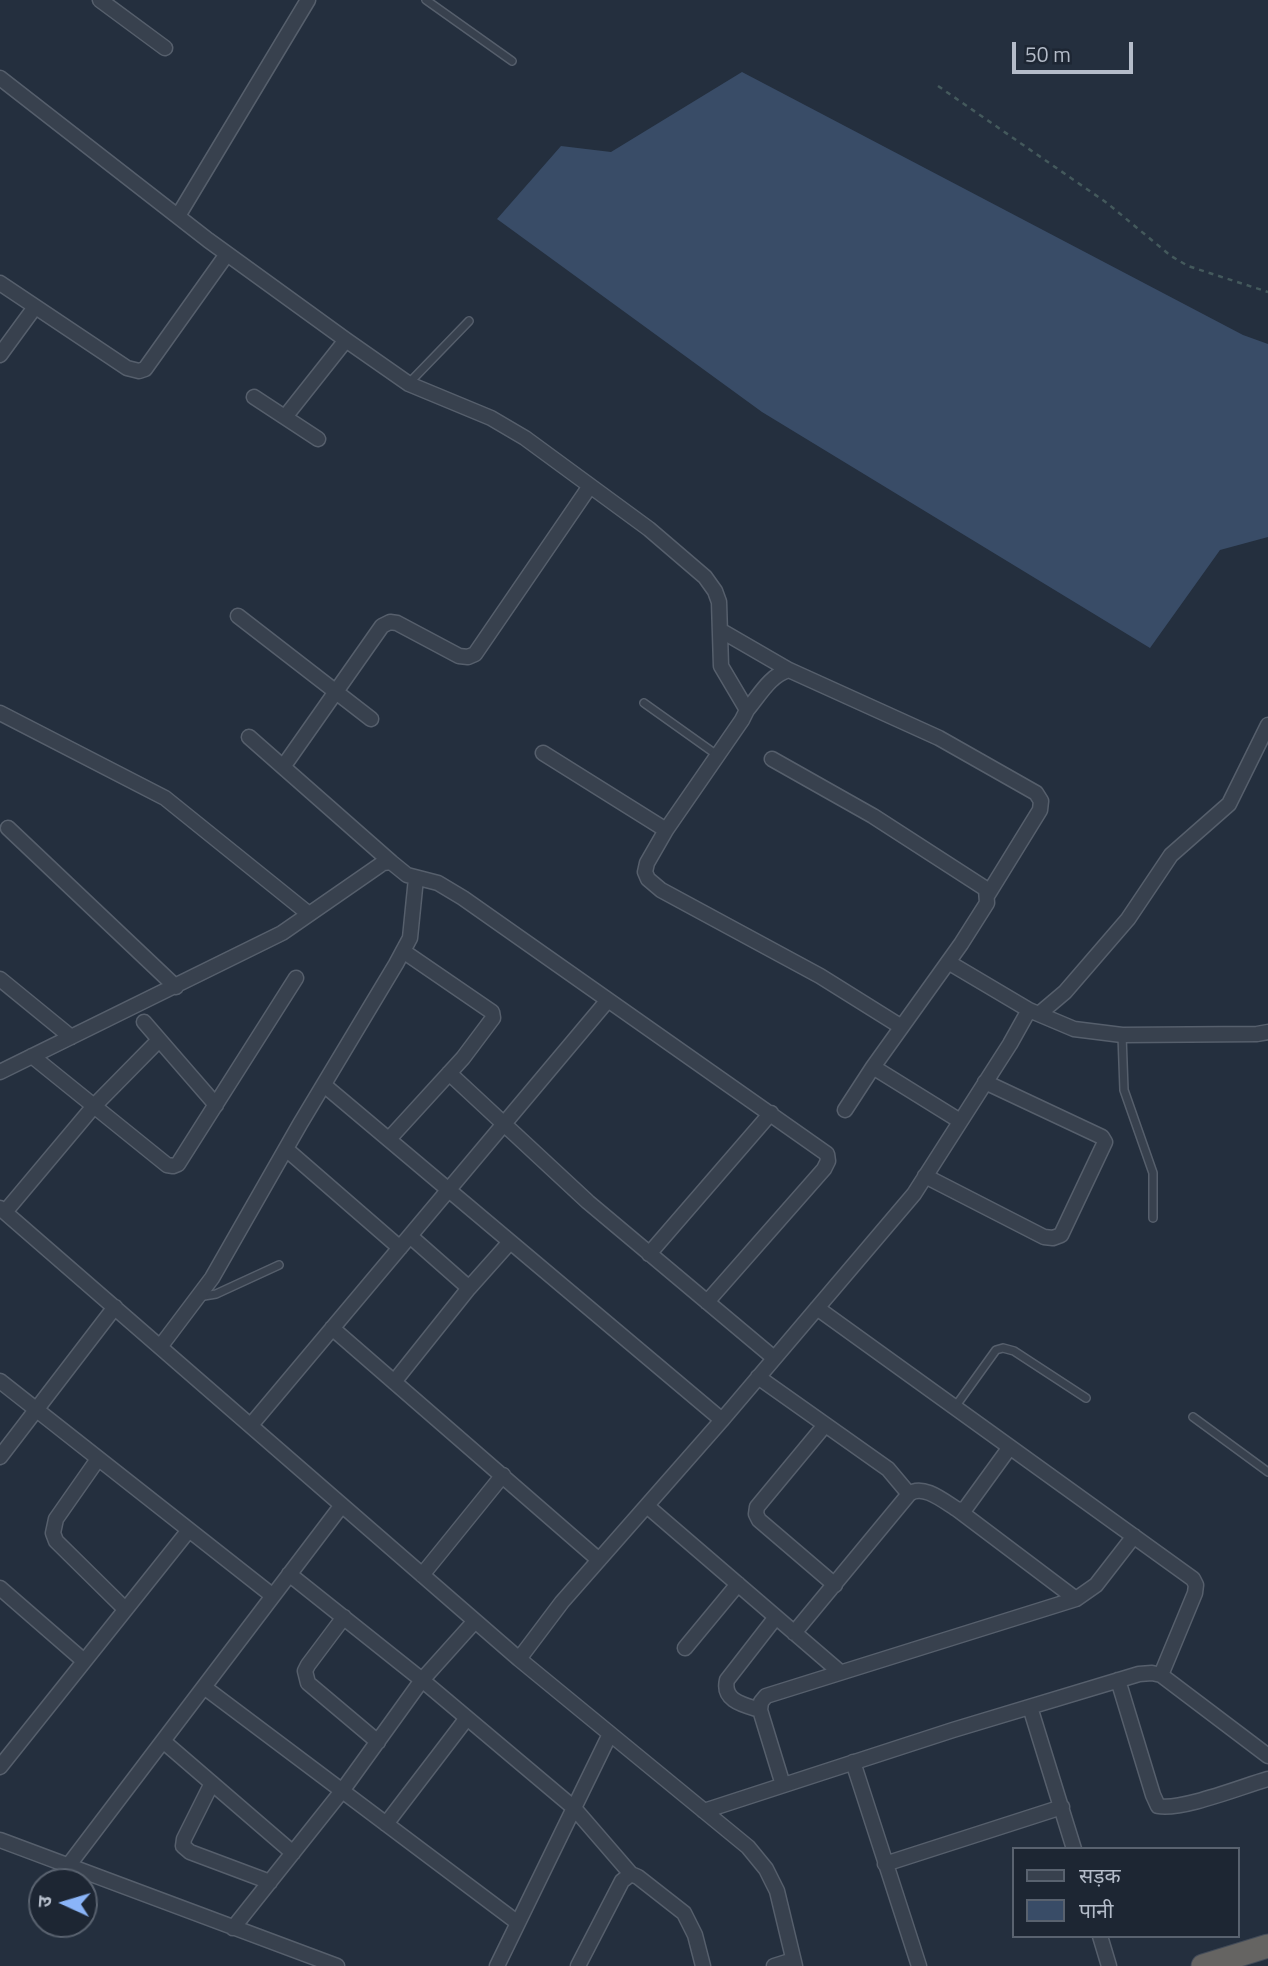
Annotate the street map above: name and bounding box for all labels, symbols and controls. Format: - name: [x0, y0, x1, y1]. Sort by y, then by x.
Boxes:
- scale bar: [1016, 28, 1137, 72]
- text: 50 m: [1025, 38, 1071, 70]
- legend: [1012, 1847, 1240, 1938]
- text: सड़क: [1079, 1859, 1121, 1891]
- north arrow: [28, 1868, 98, 1938]
- text: पानी: [1079, 1894, 1113, 1926]
- text: उ: [29, 1895, 58, 1908]

